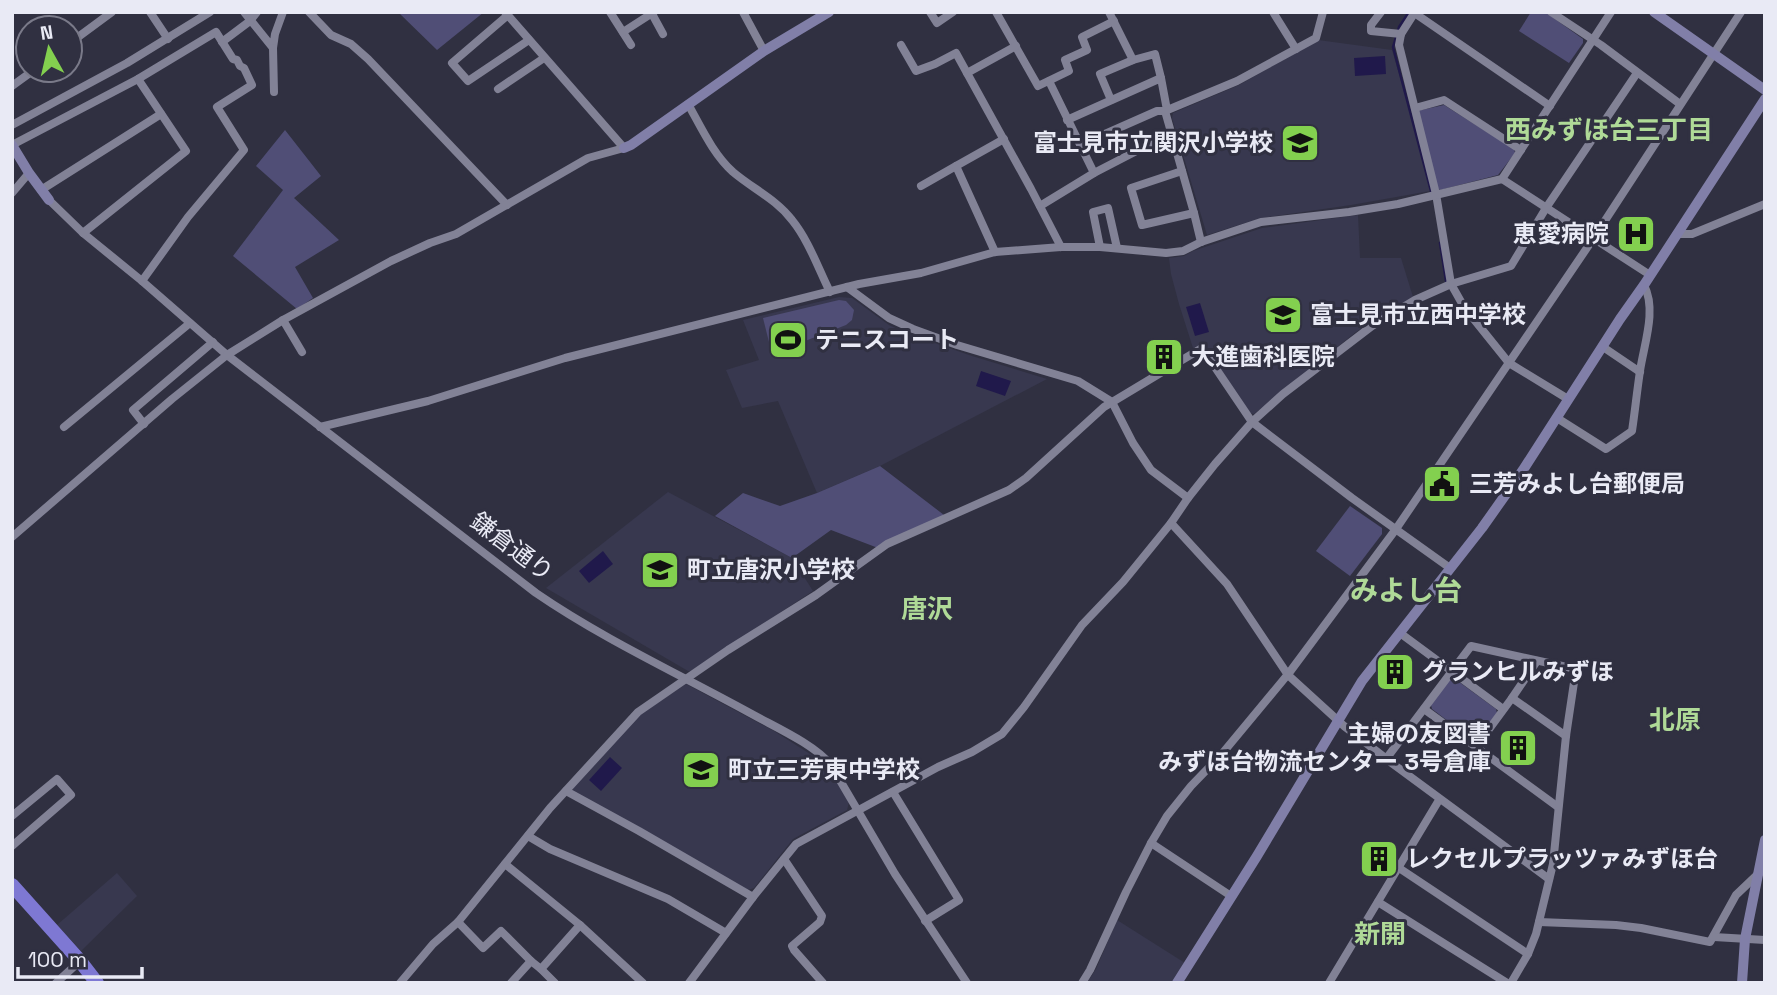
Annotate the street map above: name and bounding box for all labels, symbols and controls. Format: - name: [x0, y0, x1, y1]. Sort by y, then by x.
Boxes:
- north arrow: [14, 14, 84, 84]
- text: N: [39, 19, 55, 46]
- district label: 西みずほ台三丁目: [1505, 113, 1713, 147]
- school or university icon: 富士見市立関沢小学校: [1279, 122, 1321, 164]
- place label: 富士見市立関沢小学校: [1033, 127, 1273, 158]
- hospital icon: 恵愛病院: [1615, 213, 1657, 255]
- place label: 恵愛病院: [1513, 218, 1609, 249]
- school or university icon: 富士見市立西中学校: [1262, 294, 1304, 336]
- place label: 富士見市立西中学校: [1310, 299, 1526, 330]
- sports icon: テニスコート: [767, 319, 809, 361]
- place label: テニスコート: [815, 324, 959, 355]
- building icon: 大進歯科医院: [1143, 336, 1185, 378]
- place label: 大進歯科医院: [1191, 341, 1335, 372]
- public building icon: 三芳みよし台郵便局: [1421, 463, 1463, 505]
- place label: 三芳みよし台郵便局: [1469, 468, 1685, 499]
- street label: 鎌倉通り: [465, 505, 560, 588]
- school or university icon: 町立唐沢小学校: [639, 549, 681, 591]
- place label: 町立唐沢小学校: [687, 554, 855, 585]
- district label: みよし台: [1350, 572, 1462, 608]
- district label: 唐沢: [901, 592, 953, 626]
- building icon: グランヒルみずほ: [1374, 651, 1416, 693]
- place label: グランヒルみずほ: [1422, 656, 1614, 687]
- district label: 北原: [1649, 703, 1701, 737]
- place label: 主婦の友図書 みずほ台物流センター 3号倉庫: [1158, 718, 1491, 777]
- building icon: 主婦の友図書 みずほ台物流センター 3号倉庫: [1497, 727, 1539, 769]
- school or university icon: 町立三芳東中学校: [680, 749, 722, 791]
- place label: 町立三芳東中学校: [728, 754, 920, 785]
- building icon: レクセルプラッツァみずほ台: [1358, 838, 1400, 880]
- place label: レクセルプラッツァみずほ台: [1406, 843, 1718, 874]
- district label: 新開: [1354, 917, 1406, 951]
- scale bar: [18, 936, 142, 980]
- text: 100 m: [28, 946, 87, 973]

